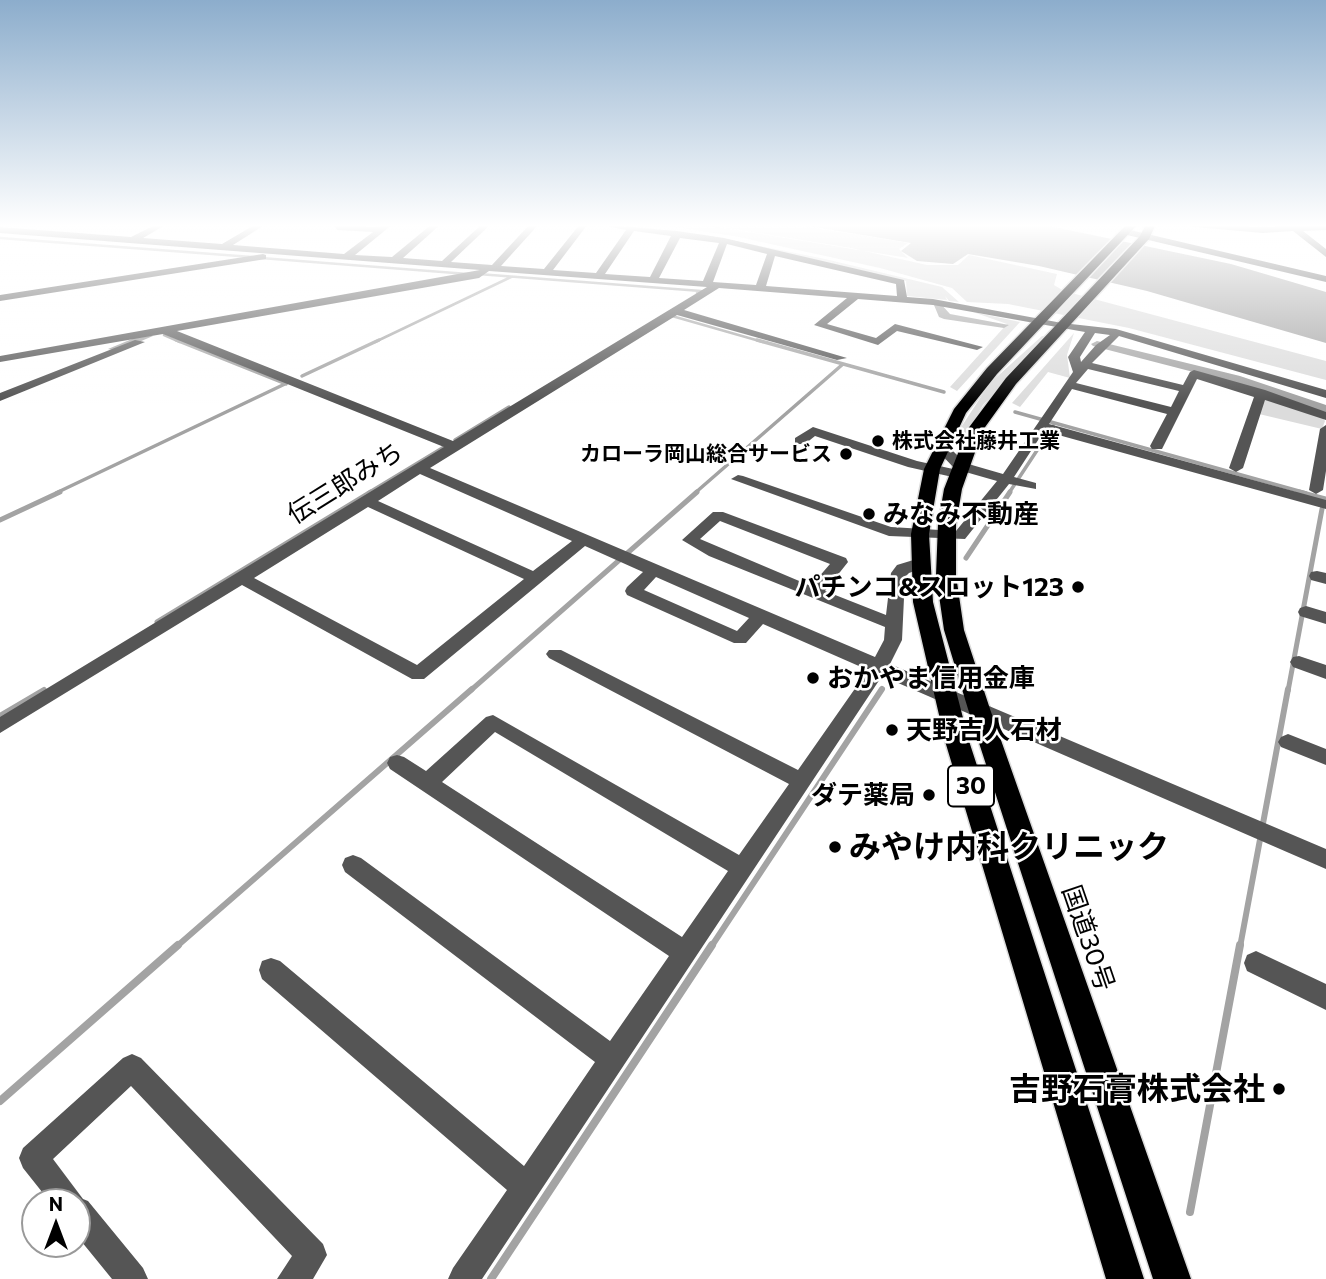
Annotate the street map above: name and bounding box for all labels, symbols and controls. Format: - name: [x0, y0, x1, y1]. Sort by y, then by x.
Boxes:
- place label: 株式会社藤井工業: [892, 428, 1060, 454]
- marker: 株式会社藤井工業: [870, 433, 886, 449]
- street label: 伝三郎みち: [282, 435, 408, 531]
- place label: カローラ岡山総合サービス: [580, 441, 832, 467]
- marker: カローラ岡山総合サービス: [838, 446, 854, 462]
- place label: みなみ不動産: [883, 498, 1039, 530]
- marker: みなみ不動産: [861, 506, 877, 522]
- place label: パチンコ&スロット123: [794, 571, 1064, 603]
- marker: パチンコ&スロット123: [1070, 579, 1086, 595]
- place label: おかやま信用金庫: [827, 662, 1035, 694]
- marker: おかやま信用金庫: [805, 670, 821, 686]
- place label: 天野吉人石材: [906, 714, 1062, 746]
- marker: 天野吉人石材: [884, 722, 900, 738]
- road number: 30: [948, 766, 994, 806]
- place label: ダテ薬局: [811, 779, 915, 811]
- marker: ダテ薬局: [921, 787, 937, 803]
- place label: みやけ内科クリニック: [849, 828, 1169, 866]
- marker: みやけ内科クリニック: [827, 839, 843, 855]
- street label: 国道30号: [1055, 881, 1121, 995]
- place label: 吉野石膏株式会社: [1009, 1070, 1265, 1108]
- marker: 吉野石膏株式会社: [1271, 1081, 1287, 1097]
- north arrow: [21, 1188, 91, 1258]
- text: N: [49, 1192, 63, 1215]

